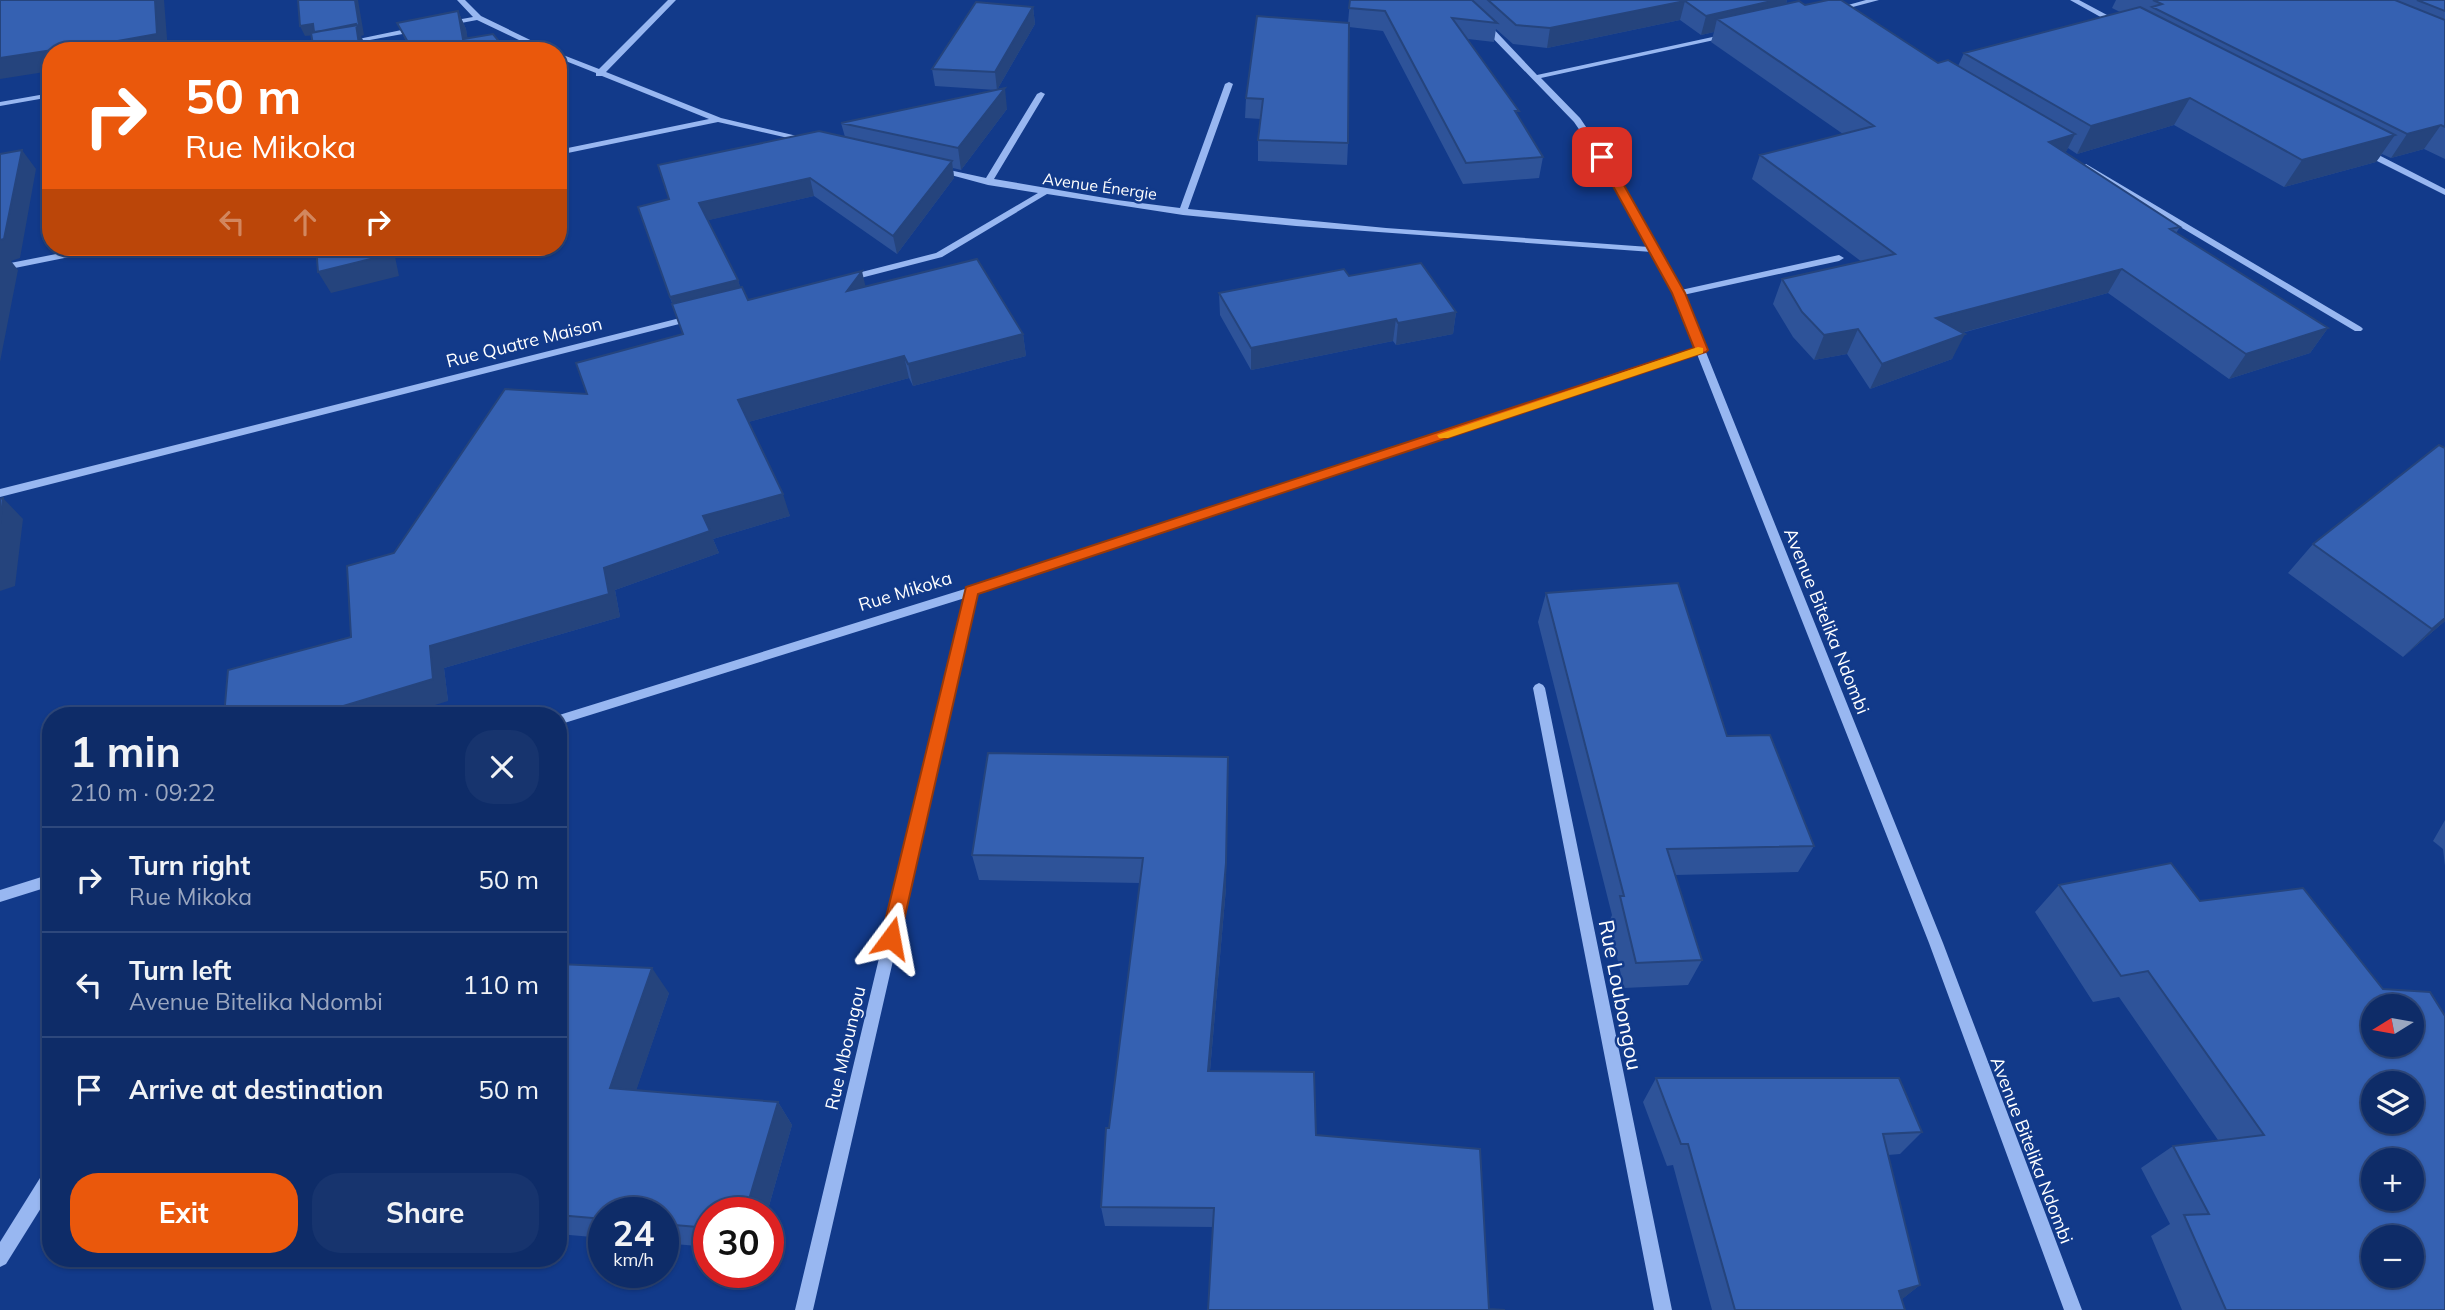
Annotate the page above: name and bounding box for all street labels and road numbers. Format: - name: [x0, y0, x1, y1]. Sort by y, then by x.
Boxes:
- street label: Avenue Énergie: [1042, 168, 1158, 204]
- street label: Rue Quatre Maison: [444, 311, 604, 373]
- street label: Avenue Bitelika Ndombi: [1779, 525, 1875, 717]
- street label: Rue Mikoka: [856, 566, 954, 616]
- street label: Rue Loubongou: [1594, 918, 1648, 1072]
- street label: Rue Mboungou: [820, 984, 870, 1112]
- street label: Avenue Bitelika Ndombi: [1986, 1053, 2078, 1247]

